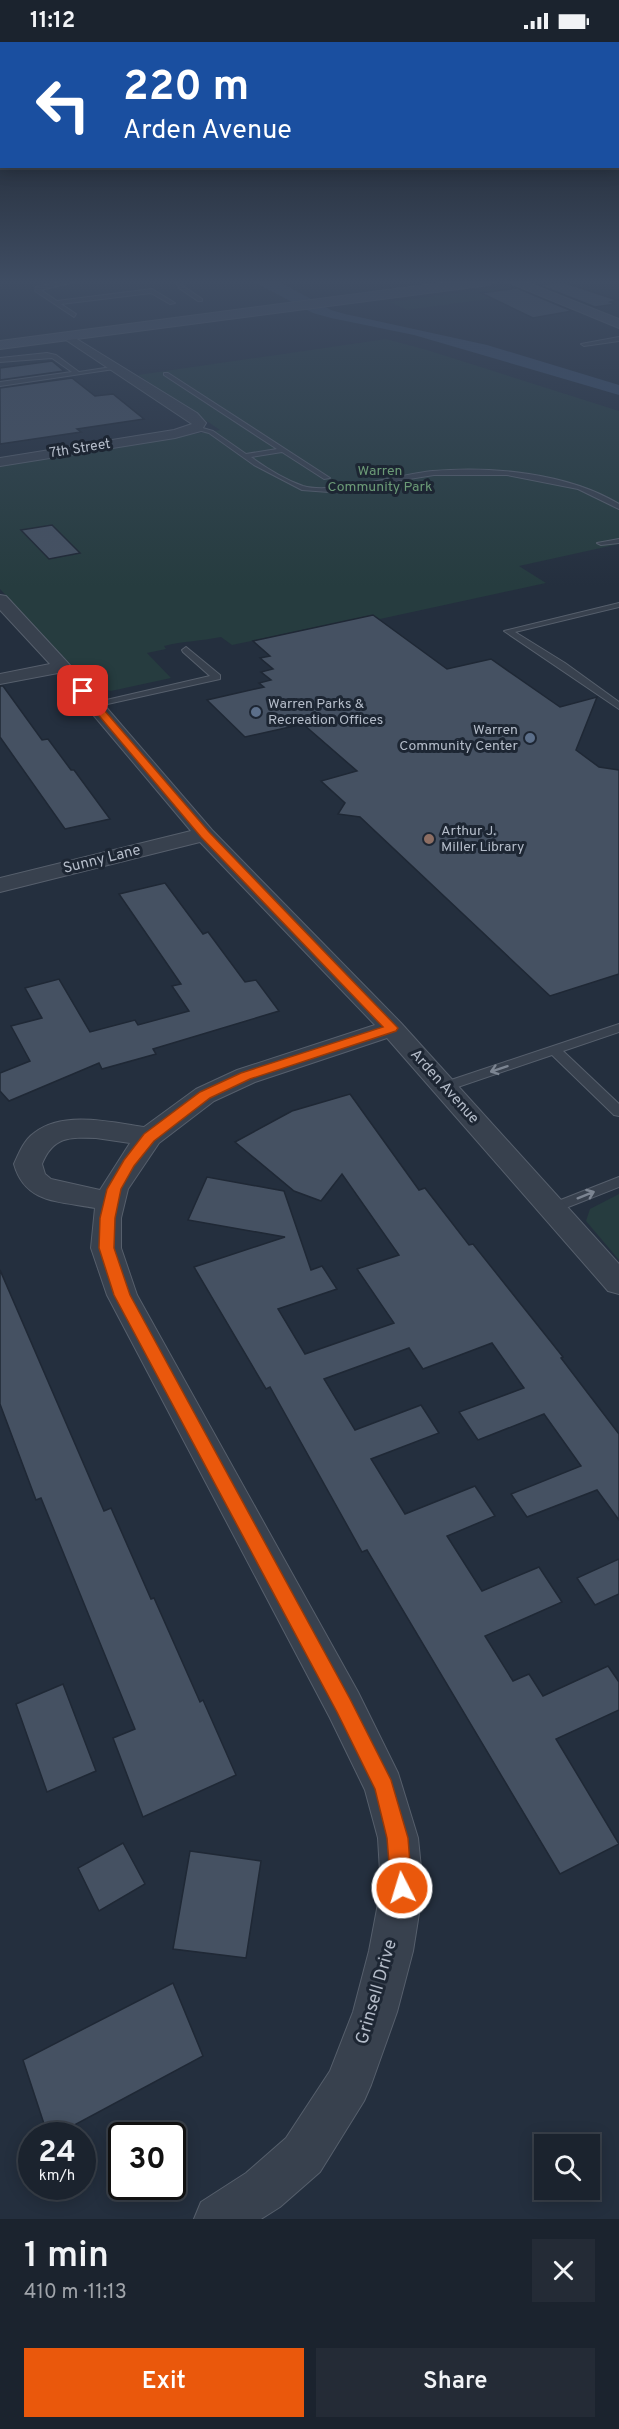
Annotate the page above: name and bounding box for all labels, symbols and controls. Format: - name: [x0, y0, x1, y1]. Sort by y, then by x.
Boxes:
- text: 11:12: [30, 8, 75, 35]
- text: 220 m: [123, 62, 249, 115]
- icon: left: [24, 66, 102, 144]
- text: Arden Avenue: [123, 114, 292, 148]
- street label: 7th Street: [48, 436, 112, 462]
- park label: Warren Community Park: [328, 463, 432, 496]
- pin: [57, 665, 108, 716]
- icon: arrive: [66, 674, 99, 707]
- place label: Warren Parks & Recreation Offices: [268, 696, 383, 729]
- marker: Warren Parks & Recreation Offices: [249, 705, 263, 719]
- place label: Warren Community Center: [399, 722, 519, 755]
- marker: Warren Community Center: [523, 731, 537, 745]
- place label: Arthur J. Miller Library: [441, 823, 524, 856]
- marker: Arthur J. Miller Library: [422, 832, 436, 846]
- street label: Sunny Lane: [61, 841, 143, 879]
- street label: Arden Avenue: [406, 1046, 482, 1128]
- one-way arrow: [490, 1064, 509, 1075]
- one-way arrow: [576, 1189, 595, 1200]
- position arrow: [370, 1856, 434, 1920]
- street label: Grinsell Drive: [351, 1937, 403, 2047]
- speed limit sign: 30: [108, 2122, 186, 2200]
- map controls: [534, 2134, 600, 2200]
- button: search: [534, 2134, 600, 2200]
- text: 24: [38, 2135, 76, 2172]
- text: km/h: [39, 2167, 75, 2186]
- text: 1 min: [24, 2234, 109, 2280]
- button: close: [532, 2239, 595, 2302]
- text: 410 m · 11:13: [24, 2280, 127, 2306]
- button: Exit: [24, 2348, 304, 2417]
- button: Share: [316, 2348, 595, 2417]

